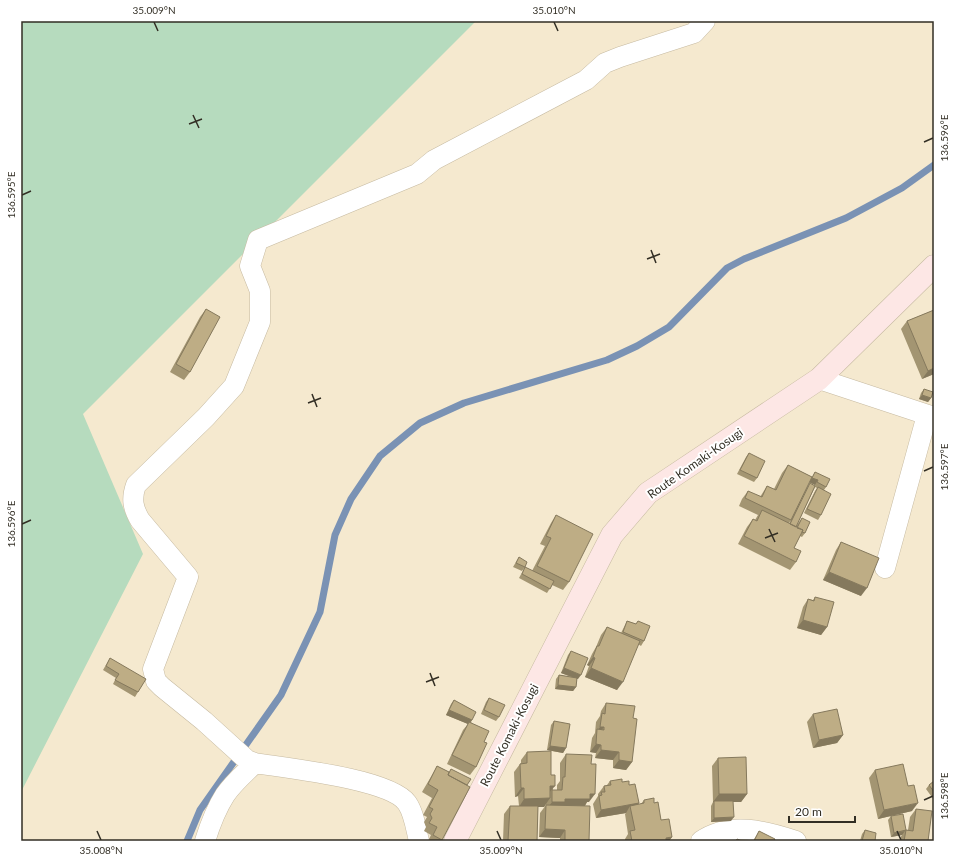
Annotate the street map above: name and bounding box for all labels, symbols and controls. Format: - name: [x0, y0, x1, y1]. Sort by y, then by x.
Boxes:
- text: 35.009°N: [132, 4, 176, 16]
- text: 35.010°N: [532, 4, 576, 16]
- text: 136.596°E: [938, 114, 950, 162]
- text: 136.595°E: [5, 171, 17, 219]
- street label: Route Komaki-Kosugi: [644, 424, 746, 502]
- text: 136.597°E: [938, 443, 950, 491]
- text: 136.596°E: [5, 500, 17, 548]
- street label: Route Komaki-Kosugi: [477, 681, 541, 789]
- text: 136.598°E: [938, 772, 950, 820]
- scale bar: [789, 798, 855, 824]
- text: 20 m: [795, 804, 822, 819]
- text: 35.008°N: [79, 844, 123, 856]
- text: 35.009°N: [479, 844, 523, 856]
- text: 35.010°N: [879, 844, 923, 856]

